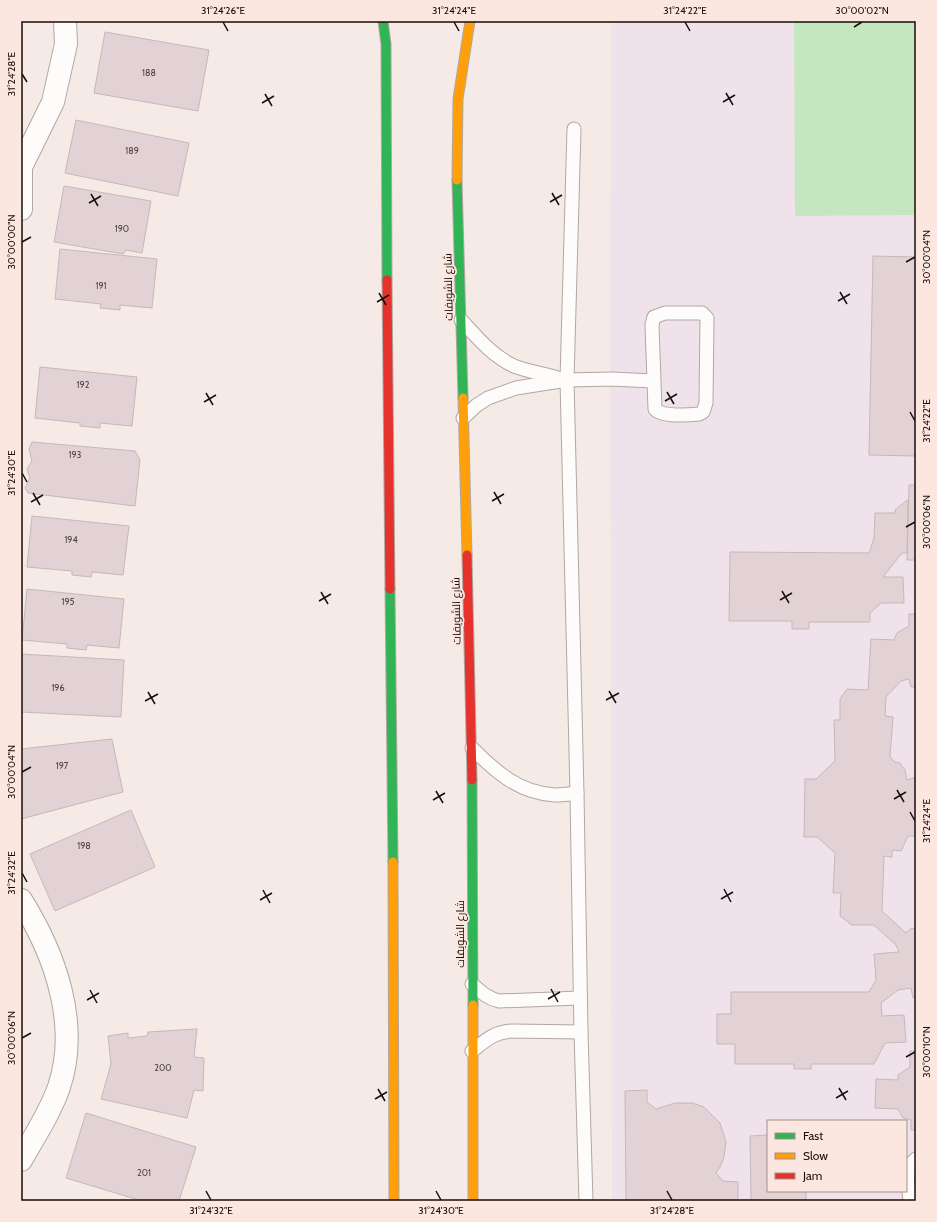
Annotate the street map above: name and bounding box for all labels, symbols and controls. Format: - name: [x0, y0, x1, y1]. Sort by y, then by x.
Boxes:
- text: 31°24'26"E: [201, 4, 245, 17]
- text: 31°24'24"E: [432, 4, 476, 17]
- text: 31°24'22"E: [663, 4, 707, 17]
- text: 30°00'02"N: [835, 4, 889, 17]
- text: 31°24'28"E: [5, 51, 18, 96]
- house number: 188: [142, 67, 156, 78]
- house number: 189: [125, 145, 139, 156]
- text: 30°00'00"N: [5, 214, 18, 270]
- house number: 190: [115, 223, 129, 234]
- text: 30°00'04"N: [920, 230, 933, 284]
- street label: شارع الشويفات: [440, 253, 457, 321]
- house number: 191: [96, 280, 107, 291]
- house number: 192: [77, 379, 90, 390]
- text: 31°24'22"E: [920, 399, 933, 443]
- house number: 193: [69, 449, 82, 460]
- text: 31°24'30"E: [5, 450, 18, 496]
- text: 30°00'06"N: [920, 495, 933, 549]
- house number: 194: [64, 534, 78, 545]
- street label: شارع الشويفات: [448, 577, 465, 645]
- house number: 195: [62, 596, 75, 607]
- house number: 196: [51, 682, 65, 693]
- text: 30°00'04"N: [5, 745, 18, 799]
- house number: 197: [56, 760, 69, 771]
- text: 31°24'24"E: [920, 799, 933, 843]
- house number: 198: [77, 840, 91, 851]
- text: 31°24'32"E: [5, 851, 18, 895]
- street label: شارع الشويفات: [453, 900, 468, 968]
- text: 30°00'06"N: [5, 1011, 18, 1065]
- text: 30°00'10"N: [920, 1026, 933, 1078]
- house number: 200: [154, 1062, 172, 1073]
- legend: [767, 1120, 907, 1192]
- text: Fast: [803, 1128, 823, 1143]
- text: Slow: [803, 1148, 828, 1163]
- house number: 201: [137, 1167, 151, 1178]
- text: Jam: [802, 1168, 822, 1183]
- text: 31°24'32"E: [189, 1204, 233, 1217]
- text: 31°24'30"E: [418, 1204, 464, 1217]
- text: 31°24'28"E: [650, 1204, 695, 1217]

